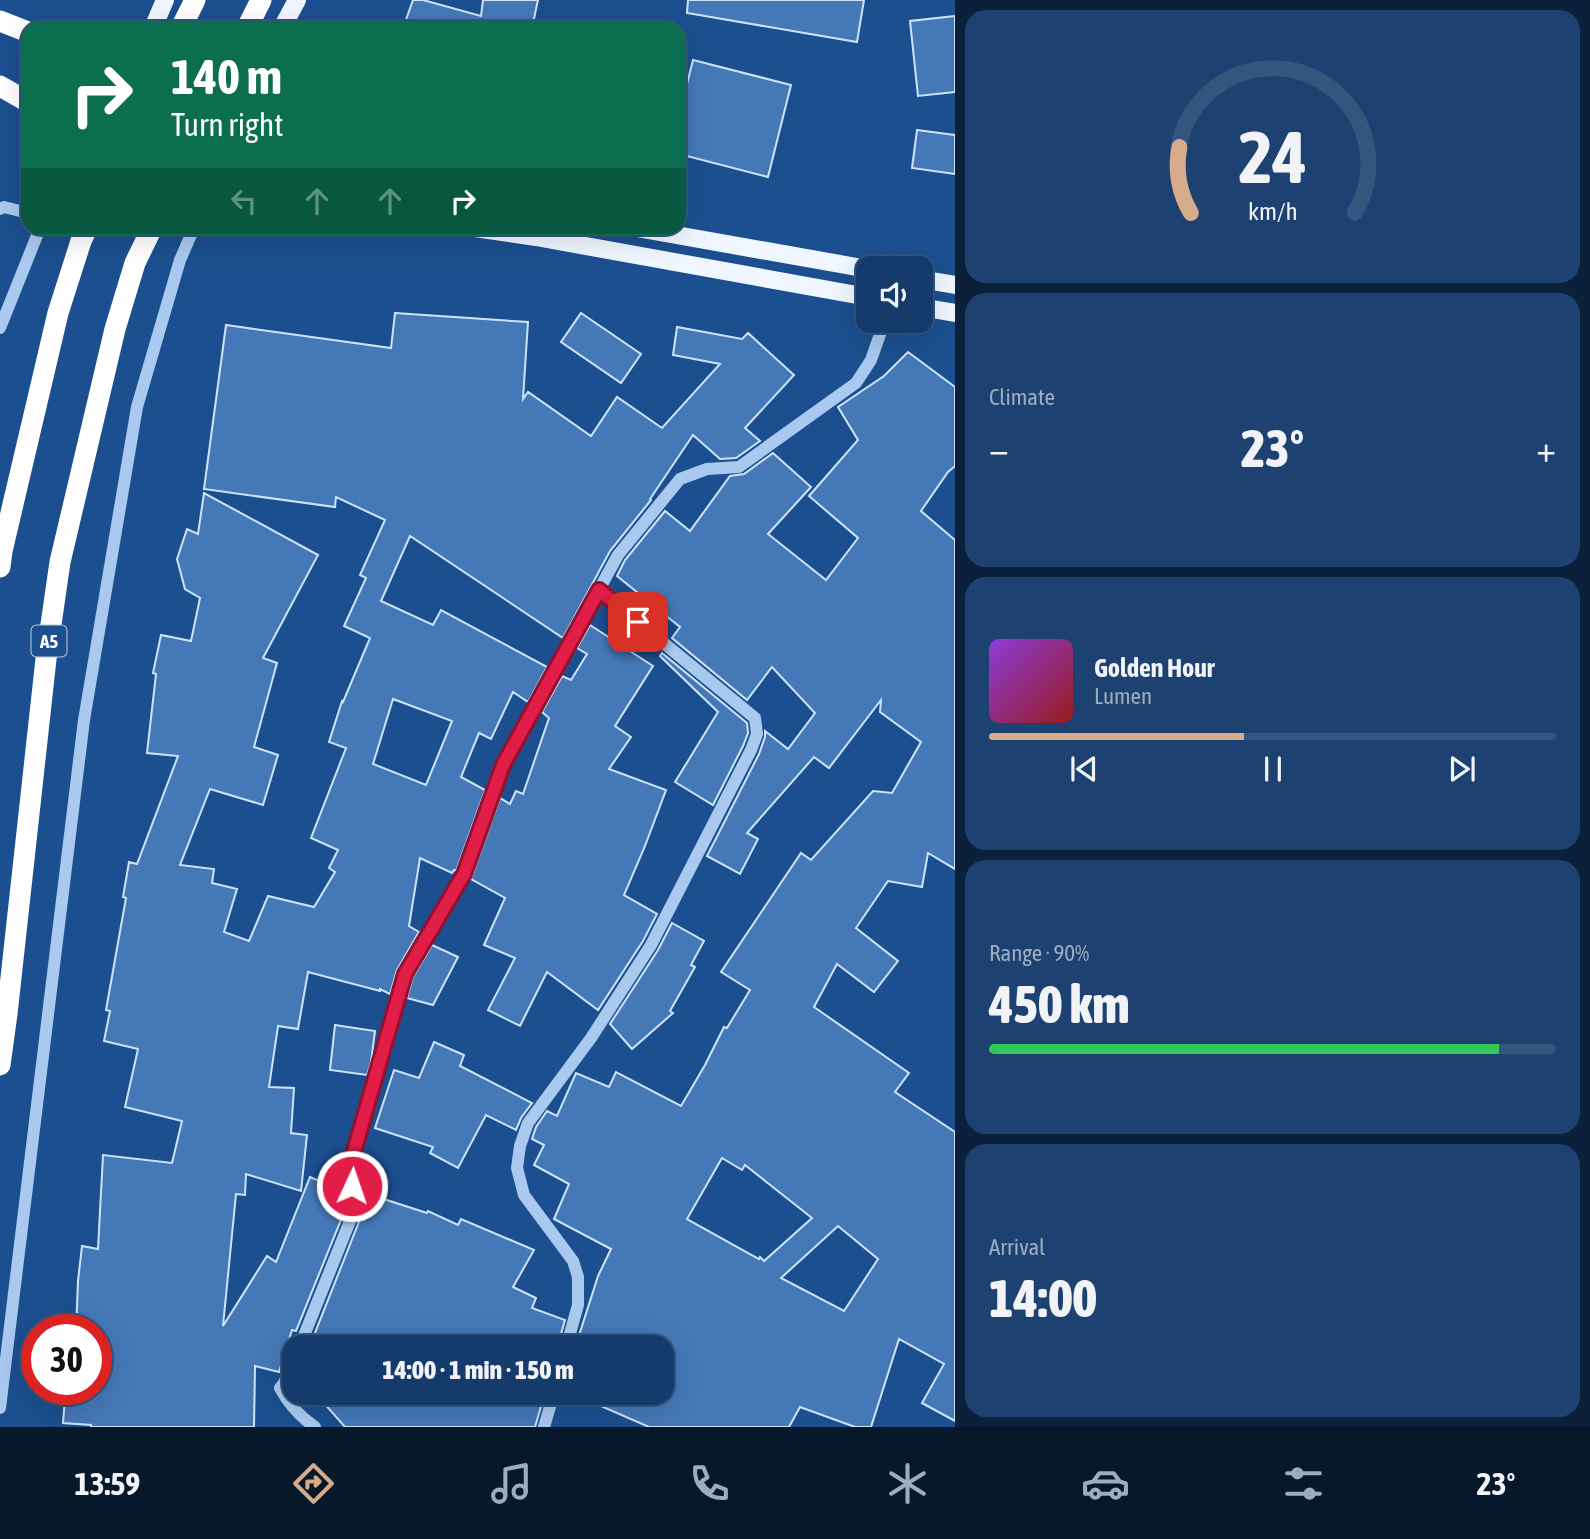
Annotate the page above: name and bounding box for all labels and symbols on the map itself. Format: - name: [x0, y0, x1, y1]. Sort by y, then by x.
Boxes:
- pin: [608, 592, 668, 652]
- road number: A5: [32, 626, 66, 656]
- position arrow: [315, 1149, 389, 1223]
- speed limit sign: 30: [21, 1314, 112, 1405]

